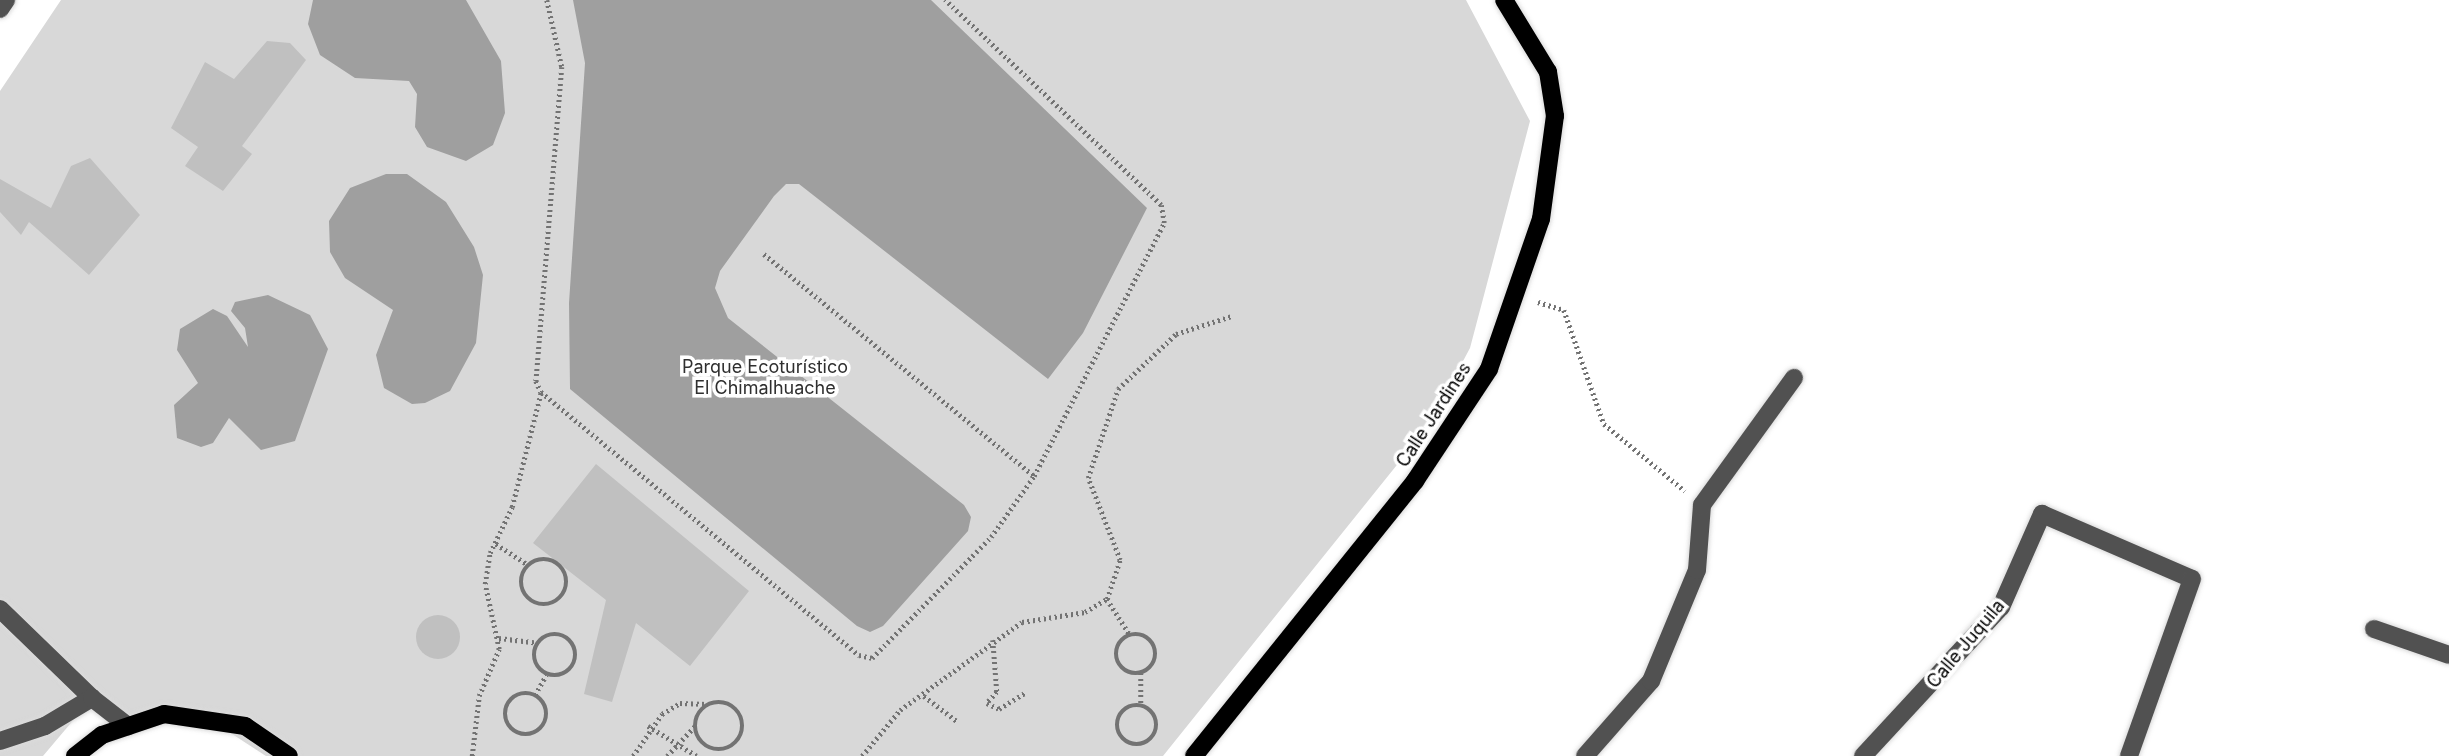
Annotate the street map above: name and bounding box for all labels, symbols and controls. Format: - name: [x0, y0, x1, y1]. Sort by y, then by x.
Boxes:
- park label: Parque Ecoturístico El Chimalhuache: [682, 357, 848, 400]
- street label: Calle Jardines: [1392, 359, 1476, 471]
- street label: Calle Juquila: [1923, 595, 2009, 693]

